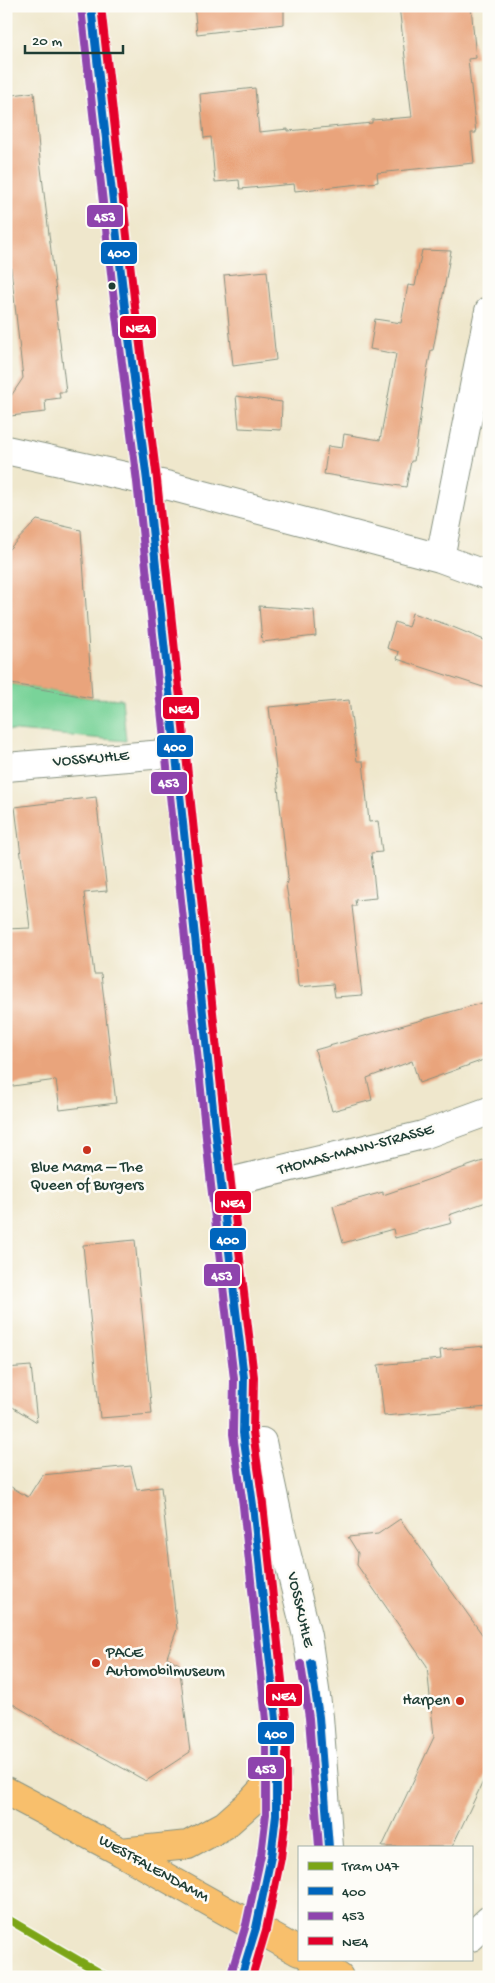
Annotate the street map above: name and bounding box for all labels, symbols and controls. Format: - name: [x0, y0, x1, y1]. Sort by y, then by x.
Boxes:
- scale bar: [25, 22, 122, 54]
- text: 20 m: [32, 33, 62, 51]
- line badge: 453: [86, 204, 124, 228]
- text: 453: [93, 210, 116, 227]
- line badge: 400: [100, 241, 138, 265]
- text: 400: [107, 246, 130, 263]
- unlabelled marker: [107, 281, 117, 291]
- line badge: NE4: [119, 315, 157, 339]
- text: NE4: [126, 321, 151, 338]
- line badge: NE4: [162, 696, 200, 720]
- text: NE4: [169, 702, 194, 719]
- line badge: 400: [156, 734, 194, 758]
- text: 400: [163, 740, 186, 757]
- street label: VOSSKUHLE: [51, 747, 131, 773]
- line badge: 453: [150, 771, 188, 795]
- text: 453: [157, 776, 180, 793]
- street label: THOMAS-MANN-STRASSE: [275, 1121, 437, 1181]
- marker: Blue Mama – The Queen of Burgers: [81, 1144, 93, 1156]
- place label: Blue Mama – The Queen of Burgers: [30, 1159, 145, 1196]
- line badge: NE4: [214, 1190, 252, 1214]
- text: NE4: [221, 1196, 246, 1213]
- line badge: 400: [209, 1227, 247, 1251]
- text: 400: [216, 1233, 239, 1250]
- line badge: 453: [203, 1263, 241, 1287]
- text: 453: [210, 1269, 233, 1286]
- street label: VOSSKUHLE: [281, 1570, 317, 1650]
- place label: PACE Automobilmuseum: [105, 1645, 225, 1682]
- marker: PACE Automobilmuseum: [90, 1657, 102, 1669]
- line badge: NE4: [265, 1683, 303, 1707]
- text: NE4: [272, 1689, 297, 1706]
- place label: Harpen: [403, 1692, 450, 1711]
- marker: Harpen: [454, 1695, 466, 1707]
- line badge: 400: [257, 1721, 295, 1745]
- text: 400: [264, 1727, 287, 1744]
- line badge: 453: [247, 1756, 285, 1780]
- text: 453: [254, 1762, 277, 1779]
- street label: WESTFALENDAMM: [95, 1832, 212, 1909]
- legend: [298, 1846, 472, 1960]
- text: Tram U47: [341, 1858, 400, 1876]
- text: 400: [342, 1884, 367, 1902]
- text: 453: [342, 1908, 365, 1926]
- text: NE4: [342, 1934, 368, 1952]

